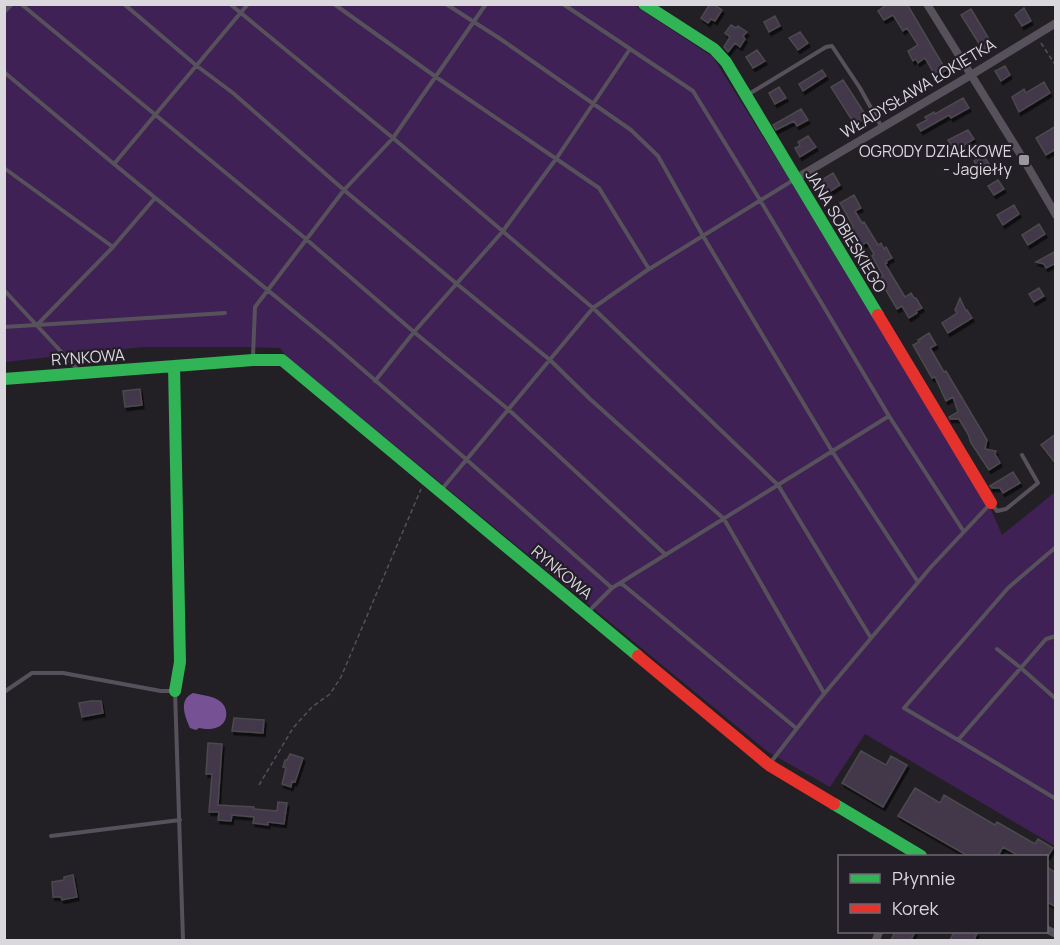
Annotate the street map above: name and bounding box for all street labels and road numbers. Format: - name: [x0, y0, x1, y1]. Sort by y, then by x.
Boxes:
- street label: WŁADYSŁAWA ŁOKIETKA: [836, 33, 1000, 143]
- street label: JANA SOBIESKIEGO: [801, 165, 892, 297]
- street label: RYNKOWA: [50, 343, 126, 371]
- street label: RYNKOWA: [527, 540, 597, 604]

